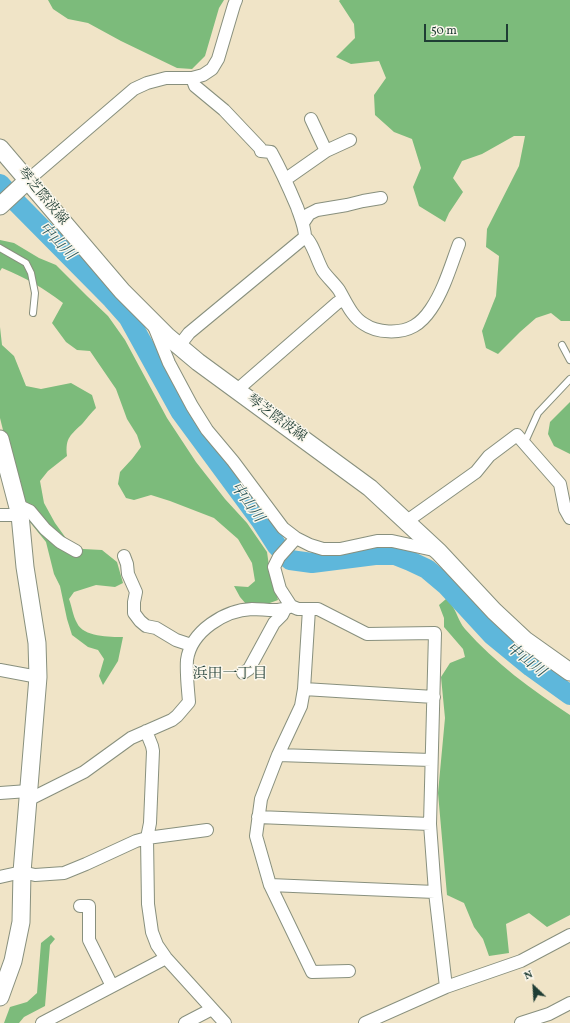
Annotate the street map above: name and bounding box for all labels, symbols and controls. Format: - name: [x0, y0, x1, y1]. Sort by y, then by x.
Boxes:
- scale bar: [426, 16, 510, 42]
- text: 50 m: [431, 23, 457, 39]
- street label: 琴芝際波線: [13, 165, 71, 229]
- water label: 中山川: [34, 220, 78, 264]
- street label: 琴芝際波線: [243, 392, 309, 446]
- water label: 中山川: [225, 480, 267, 526]
- water label: 中山川: [502, 640, 548, 682]
- district label: 浜田一丁目: [193, 666, 267, 684]
- north arrow: [514, 967, 554, 1007]
- text: N: [522, 967, 536, 984]

